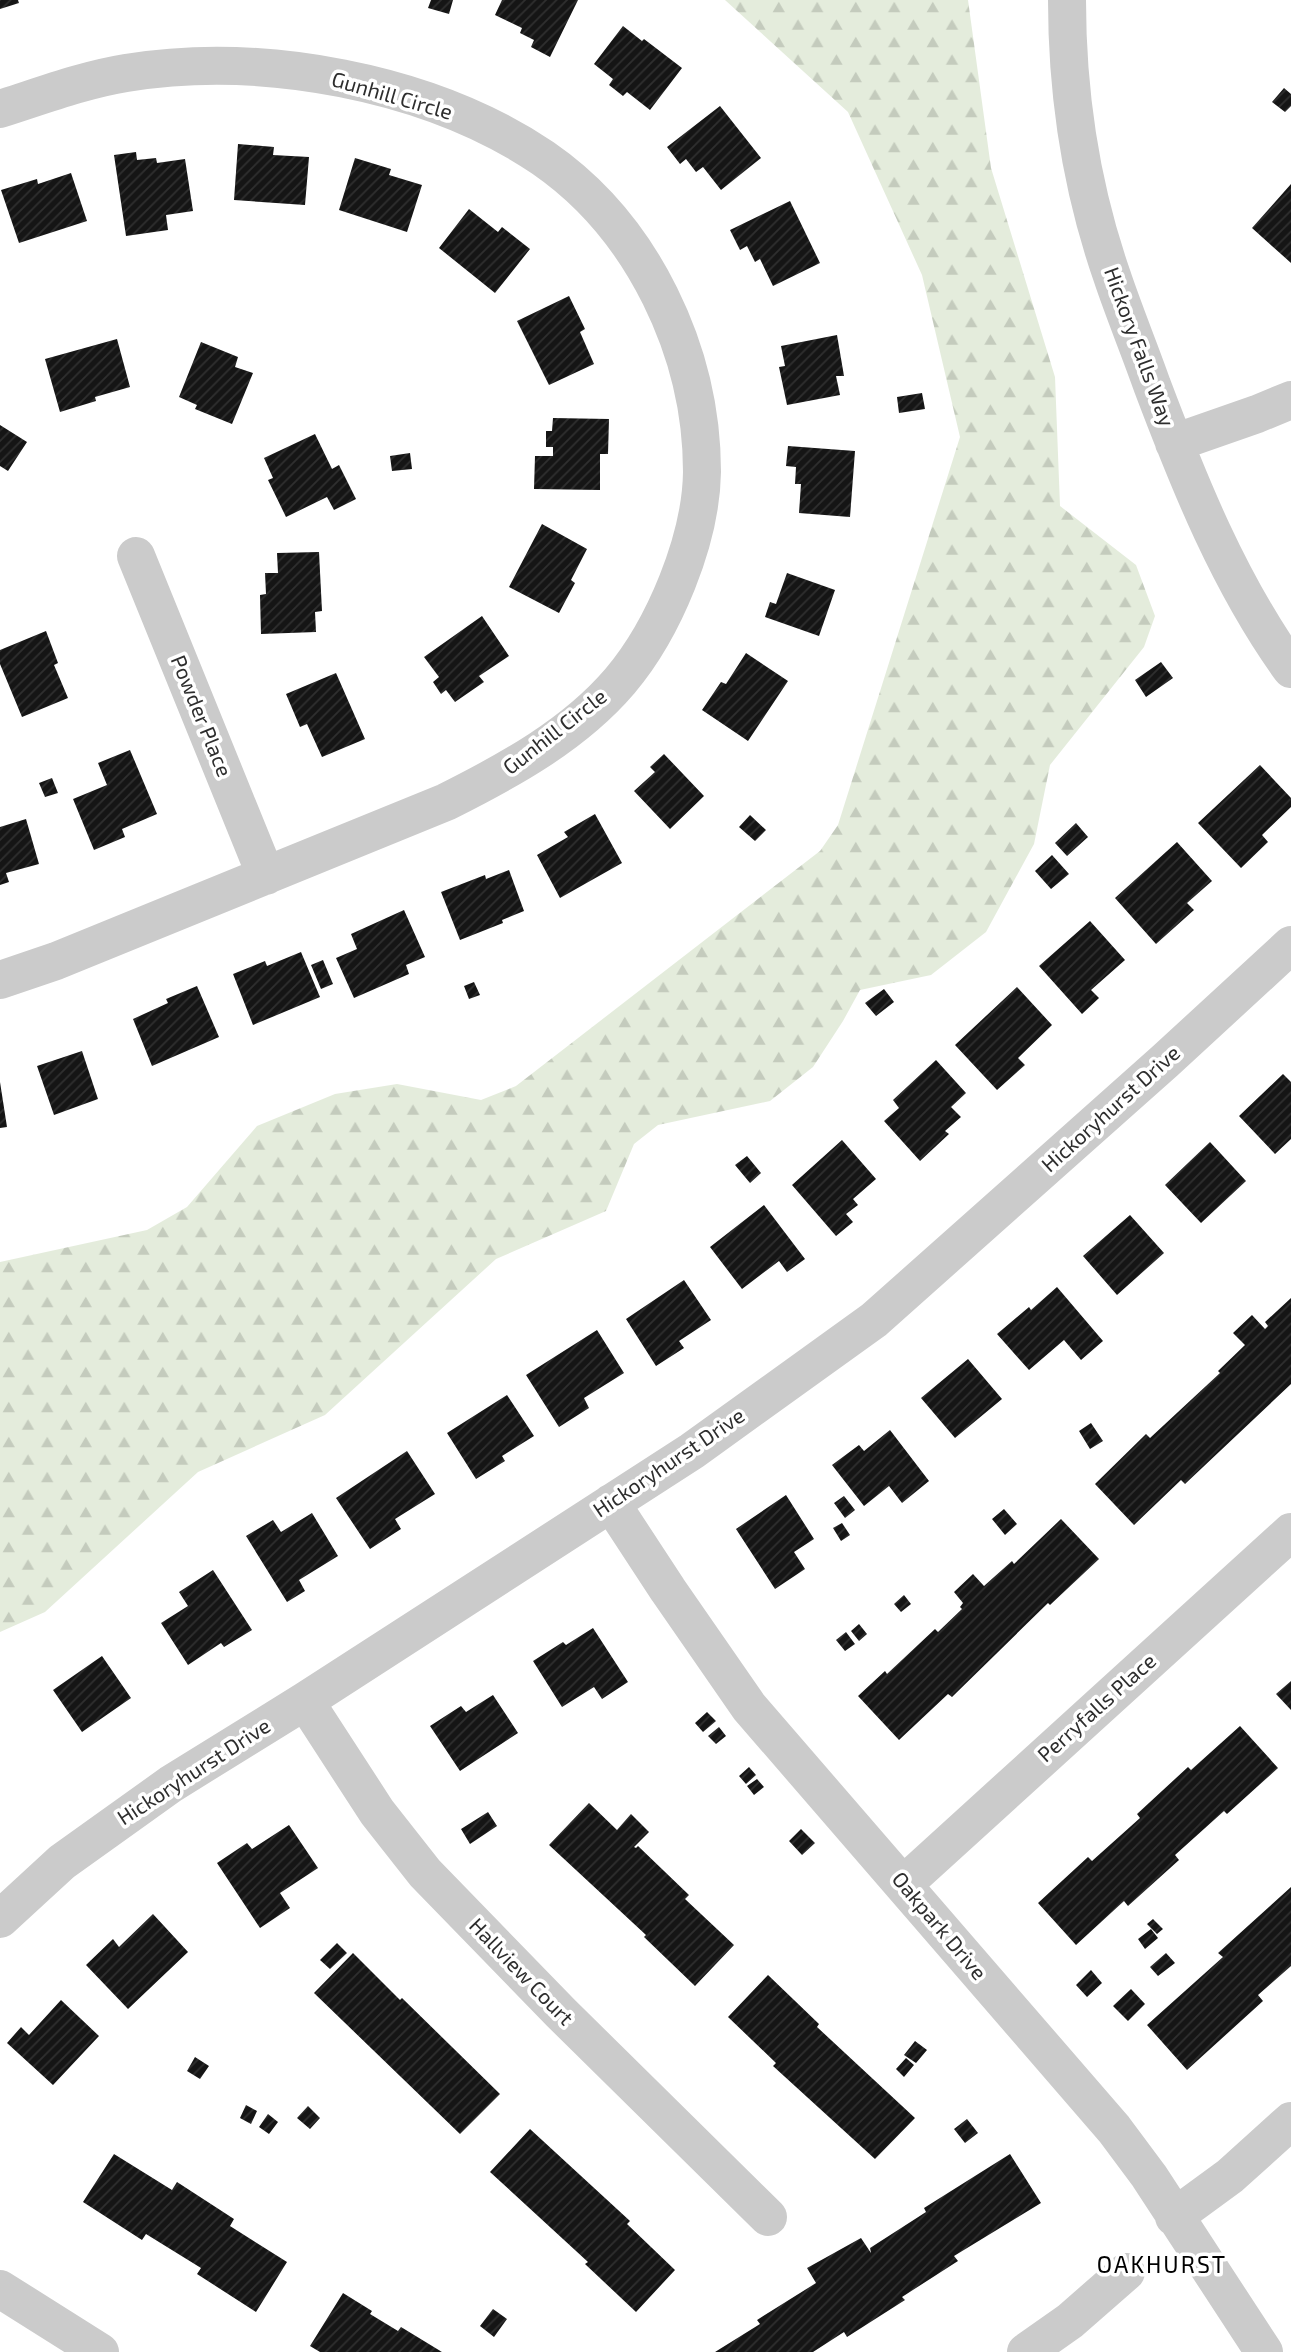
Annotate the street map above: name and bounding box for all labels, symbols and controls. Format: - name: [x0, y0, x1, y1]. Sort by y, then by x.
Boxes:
- street label: Gunhill Circle: [329, 65, 456, 124]
- street label: Hickory Falls Way: [1100, 263, 1181, 430]
- street label: Powder Place: [167, 651, 238, 780]
- street label: Gunhill Circle: [497, 683, 611, 779]
- street label: Hickoryhurst Drive: [1036, 1039, 1184, 1176]
- street label: Hickoryhurst Drive: [588, 1402, 749, 1522]
- street label: Perryfalls Place: [1032, 1647, 1160, 1766]
- street label: Hickoryhurst Drive: [112, 1712, 274, 1829]
- street label: Oakpark Drive: [888, 1866, 993, 1984]
- street label: Hallview Court: [465, 1912, 579, 2030]
- district label: OAKHURST: [1097, 2250, 1227, 2278]

